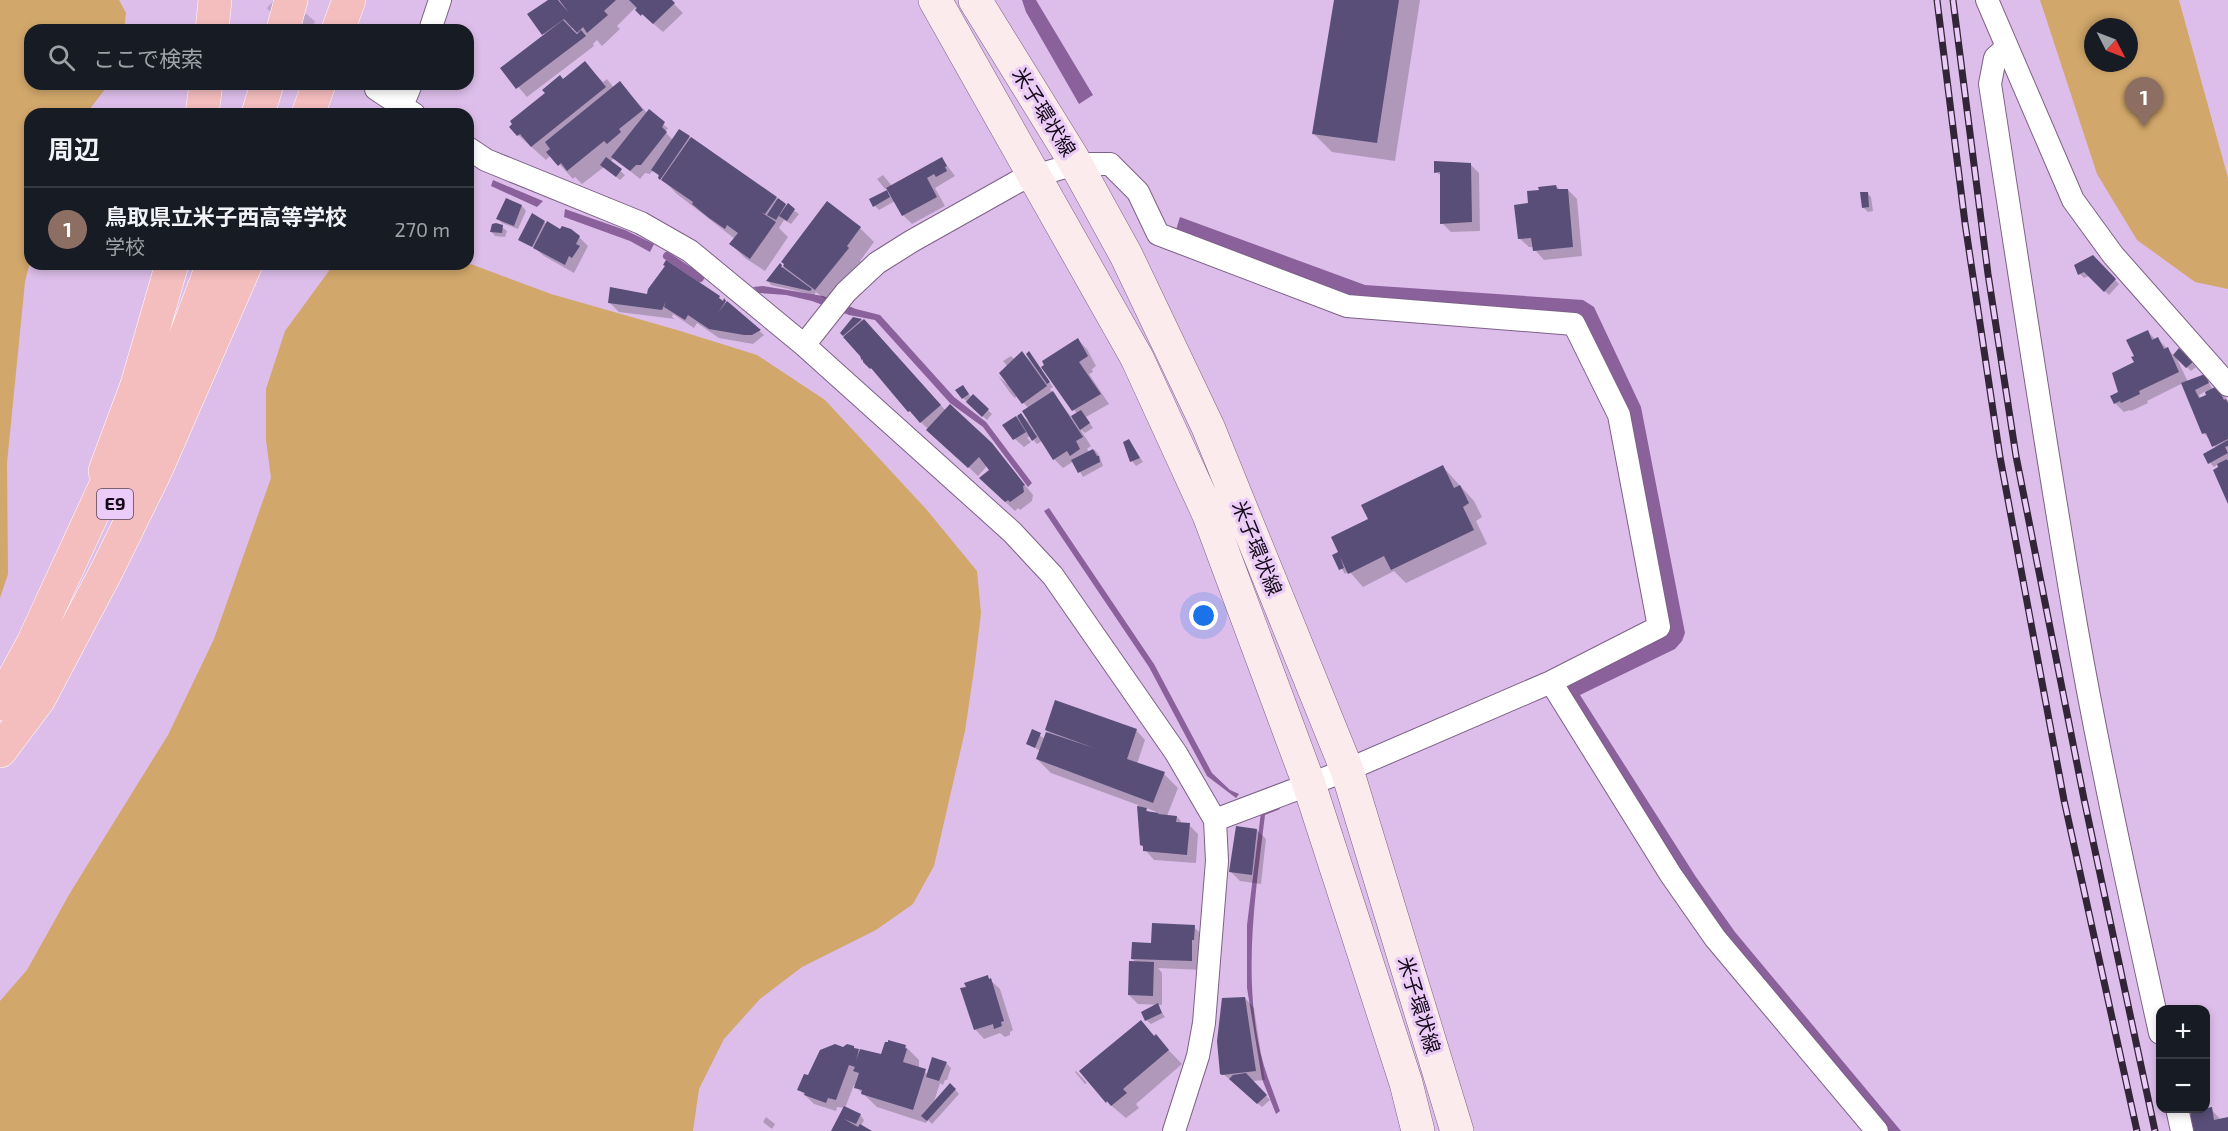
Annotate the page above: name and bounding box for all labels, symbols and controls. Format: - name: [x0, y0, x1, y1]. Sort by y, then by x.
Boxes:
- north arrow: [2084, 18, 2138, 72]
- search box: [24, 24, 474, 90]
- icon: search: [45, 41, 78, 74]
- text: ここで検索: [93, 45, 203, 71]
- street label: 米子環状線: [1008, 63, 1082, 160]
- pin: 1: [2124, 78, 2164, 127]
- text: 周辺: [48, 133, 100, 164]
- text: 鳥取県立米子西高等学校: [105, 203, 347, 229]
- text: 1: [63, 217, 72, 241]
- text: 270 m: [394, 217, 450, 241]
- text: 学校: [105, 234, 145, 258]
- road number: E9: [97, 489, 133, 519]
- street label: 米子環状線: [1228, 497, 1288, 598]
- your location: [1189, 601, 1218, 630]
- street label: 米子環状線: [1394, 953, 1446, 1056]
- map controls: [2156, 1005, 2210, 1113]
- button: +: [2156, 1005, 2210, 1059]
- button: −: [2156, 1059, 2210, 1113]

